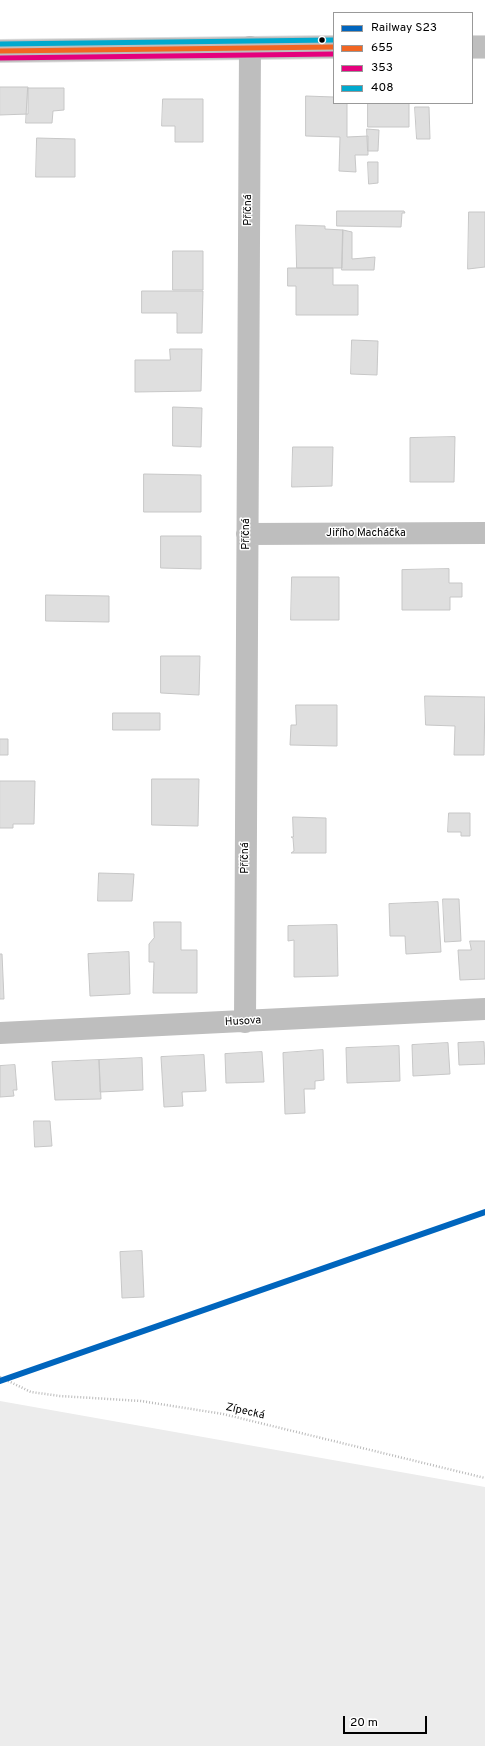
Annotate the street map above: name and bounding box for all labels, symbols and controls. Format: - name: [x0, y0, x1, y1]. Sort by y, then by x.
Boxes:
- legend: [333, 12, 473, 104]
- text: Railway S23: [371, 20, 437, 36]
- unlabelled marker: [317, 35, 327, 45]
- text: 655: [371, 40, 393, 56]
- text: 353: [371, 60, 393, 76]
- text: 408: [371, 80, 394, 96]
- street label: Příčná: [242, 194, 256, 226]
- street label: Příčná: [240, 518, 254, 550]
- street label: Jiřího Macháčka: [326, 527, 406, 541]
- street label: Příčná: [239, 842, 253, 874]
- street label: Husova: [225, 1014, 261, 1030]
- street label: Zípecká: [224, 1401, 266, 1423]
- scale bar: [345, 1708, 429, 1734]
- text: 20 m: [350, 1715, 378, 1731]

